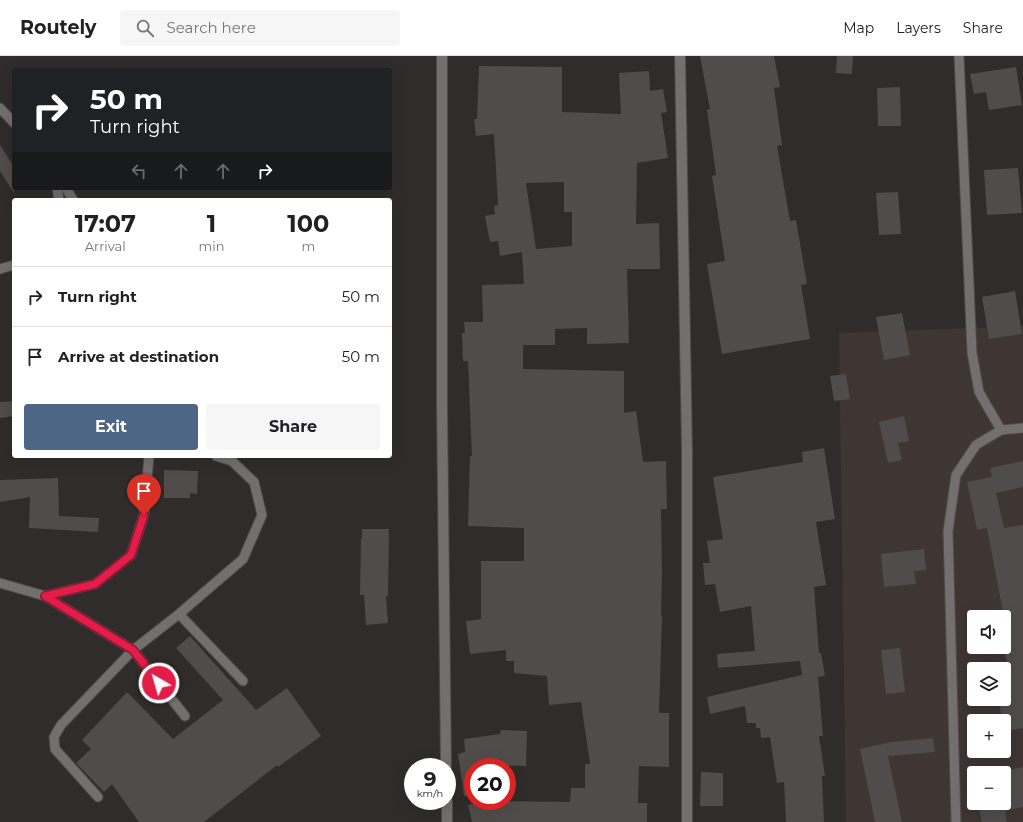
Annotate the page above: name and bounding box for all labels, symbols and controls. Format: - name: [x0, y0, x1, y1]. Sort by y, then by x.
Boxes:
- search box: [120, 10, 400, 46]
- text: Routely: [20, 16, 96, 39]
- icon: search: [134, 17, 156, 39]
- text: Search here: [166, 18, 256, 37]
- text: Map: [843, 19, 874, 37]
- text: Layers: [896, 19, 941, 37]
- text: Share: [963, 19, 1003, 37]
- text: 50 m: [90, 82, 163, 116]
- icon: right: [24, 84, 76, 136]
- text: Turn right: [90, 116, 180, 138]
- icon: left: [128, 160, 150, 182]
- icon: ahead: [170, 160, 192, 182]
- icon: ahead: [212, 160, 234, 182]
- icon: right: [254, 160, 276, 182]
- text: 17:07: [75, 209, 136, 238]
- text: 1: [207, 209, 216, 238]
- text: 100: [287, 209, 329, 238]
- text: Arrival: [85, 238, 126, 254]
- text: min: [199, 238, 225, 254]
- text: m: [301, 238, 315, 254]
- icon: right: [24, 286, 46, 308]
- text: Turn right: [58, 287, 137, 306]
- text: 50 m: [342, 287, 380, 306]
- icon: arrive: [24, 346, 46, 368]
- text: Arrive at destination: [58, 347, 219, 366]
- text: 50 m: [342, 347, 380, 366]
- button: Exit: [24, 404, 198, 450]
- button: Share: [206, 404, 380, 450]
- pin: [127, 474, 161, 515]
- icon: arrive: [133, 480, 155, 502]
- map controls: [967, 610, 1011, 810]
- button: sound: [967, 610, 1011, 654]
- position arrow: [138, 662, 180, 704]
- button: layers: [967, 662, 1011, 706]
- button: +: [967, 714, 1011, 758]
- speed limit sign: 20: [464, 758, 516, 810]
- button: −: [967, 766, 1011, 810]
- text: 9: [424, 767, 436, 791]
- text: km/h: [417, 787, 443, 800]

